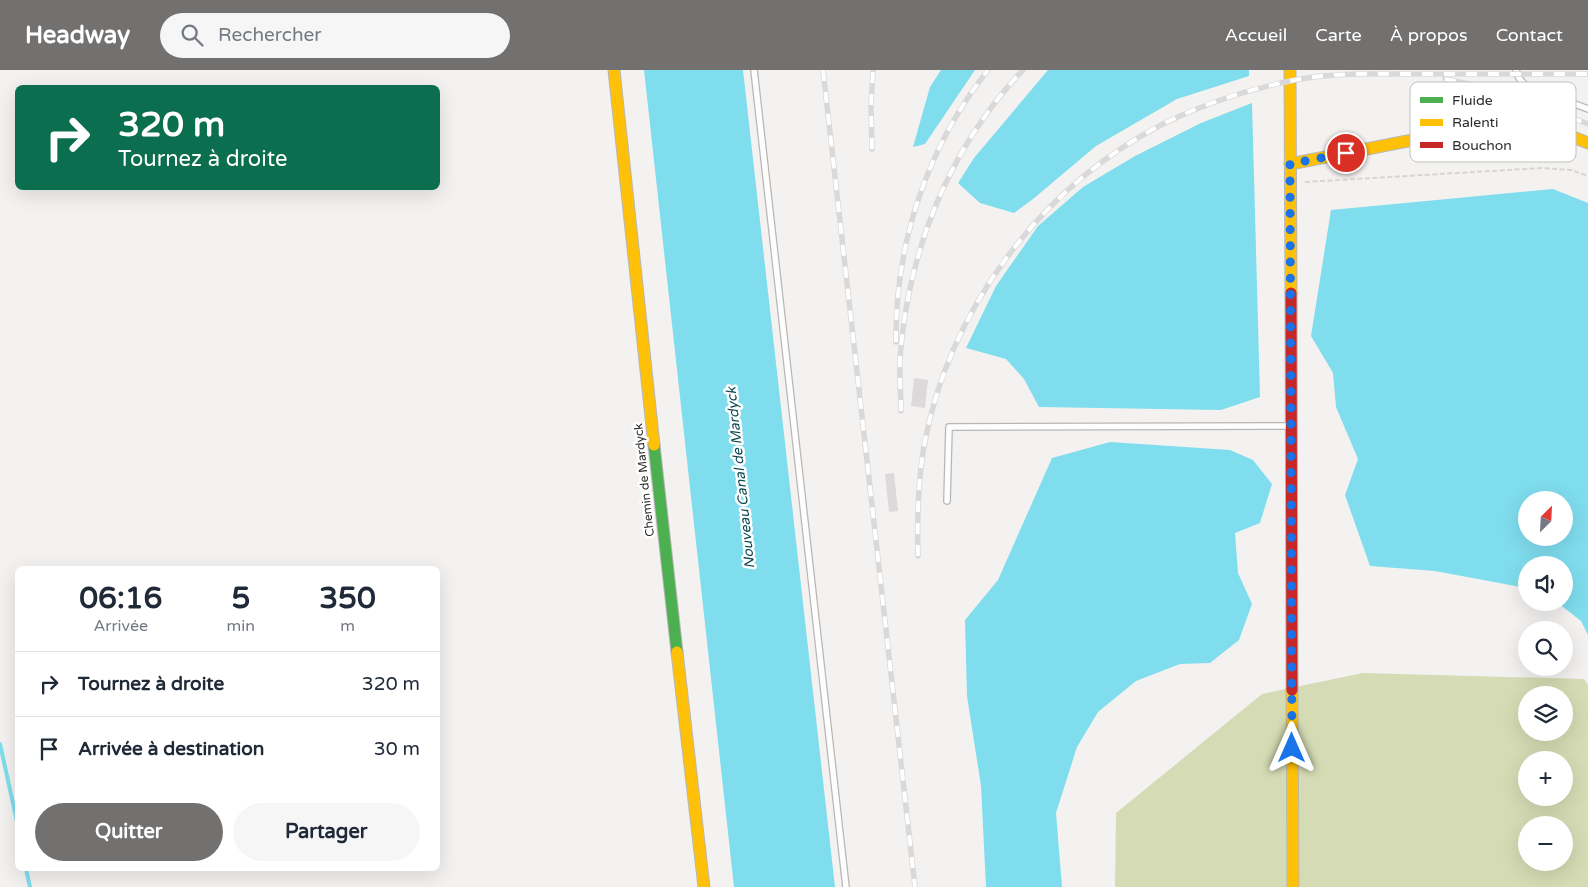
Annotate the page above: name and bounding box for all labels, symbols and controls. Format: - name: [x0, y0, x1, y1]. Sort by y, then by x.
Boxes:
- search box: [160, 13, 510, 58]
- text: Headway: [25, 21, 130, 50]
- icon: search: [178, 21, 206, 49]
- text: Rechercher: [218, 24, 322, 46]
- text: Accueil: [1225, 24, 1287, 46]
- text: Carte: [1315, 24, 1362, 46]
- text: À propos: [1390, 24, 1468, 46]
- text: Contact: [1496, 24, 1563, 46]
- legend: [1410, 82, 1576, 162]
- text: Fluide: [1452, 92, 1493, 109]
- text: 320 m: [118, 104, 225, 146]
- icon: right: [35, 105, 100, 170]
- text: Ralenti: [1452, 114, 1498, 131]
- pin: [1325, 132, 1367, 174]
- text: Bouchon: [1452, 137, 1512, 154]
- icon: arrive: [1332, 139, 1360, 167]
- text: Tournez à droite: [118, 146, 287, 172]
- water label: Nouveau Canal de Mardyck: [722, 385, 759, 570]
- street label: Chemin de Mardyck: [631, 422, 657, 537]
- north arrow: [1518, 491, 1572, 546]
- map controls: [1518, 491, 1573, 871]
- button: sound: [1518, 556, 1573, 611]
- text: 06:16: [79, 580, 162, 617]
- text: 5: [231, 580, 250, 617]
- text: 350: [319, 580, 376, 617]
- text: Arrivée: [94, 616, 148, 636]
- text: min: [227, 616, 255, 636]
- text: m: [340, 616, 355, 636]
- button: search: [1518, 621, 1573, 676]
- icon: right: [35, 670, 63, 698]
- text: Tournez à droite: [78, 673, 224, 695]
- text: 320 m: [362, 673, 420, 695]
- button: layers: [1518, 686, 1573, 741]
- position arrow: [1265, 721, 1317, 773]
- icon: arrive: [35, 735, 63, 763]
- text: Arrivée à destination: [78, 738, 264, 760]
- text: 30 m: [374, 738, 420, 760]
- button: +: [1518, 751, 1573, 806]
- button: Quitter: [35, 803, 223, 861]
- button: Partager: [233, 803, 420, 861]
- button: −: [1518, 816, 1573, 871]

